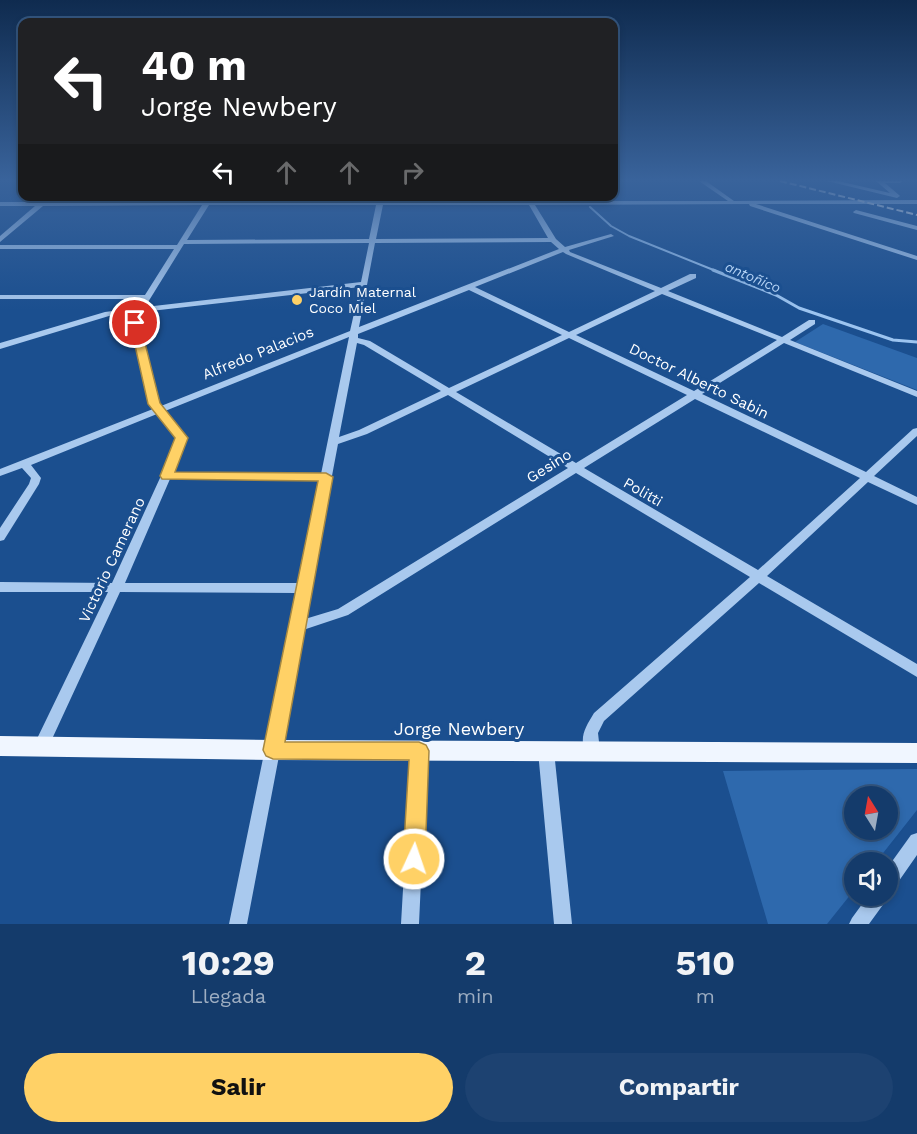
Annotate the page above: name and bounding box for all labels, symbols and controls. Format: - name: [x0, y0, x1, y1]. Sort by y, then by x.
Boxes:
- text: 40 m: [141, 41, 247, 90]
- icon: left: [42, 42, 120, 120]
- text: Jorge Newbery: [141, 91, 337, 123]
- icon: left: [207, 156, 240, 189]
- icon: ahead: [270, 156, 303, 189]
- icon: ahead: [333, 156, 366, 189]
- icon: right: [396, 156, 429, 189]
- water label: antoñico: [723, 258, 783, 296]
- place label: Jardín Maternal Coco Miel: [309, 284, 417, 316]
- marker: Jardín Maternal Coco Miel: [290, 293, 304, 307]
- pin: [109, 297, 160, 348]
- icon: arrive: [118, 306, 151, 339]
- street label: Alfredo Palacios: [200, 322, 316, 384]
- street label: Doctor Alberto Sabin: [626, 339, 772, 423]
- street label: Gesino: [523, 445, 575, 487]
- street label: Politti: [620, 474, 666, 510]
- street label: Victorio Camerano: [75, 495, 149, 625]
- street label: Jorge Newbery: [394, 718, 525, 739]
- north arrow: [844, 786, 898, 840]
- map controls: [844, 786, 898, 906]
- position arrow: [382, 827, 446, 891]
- button: sound: [844, 852, 898, 906]
- text: 10:29: [182, 942, 275, 984]
- text: 2: [465, 942, 486, 984]
- text: 510: [675, 942, 735, 984]
- text: Llegada: [191, 984, 266, 1008]
- text: min: [457, 984, 494, 1008]
- text: m: [696, 984, 715, 1008]
- button: Salir: [24, 1053, 453, 1122]
- button: Compartir: [465, 1053, 893, 1122]

